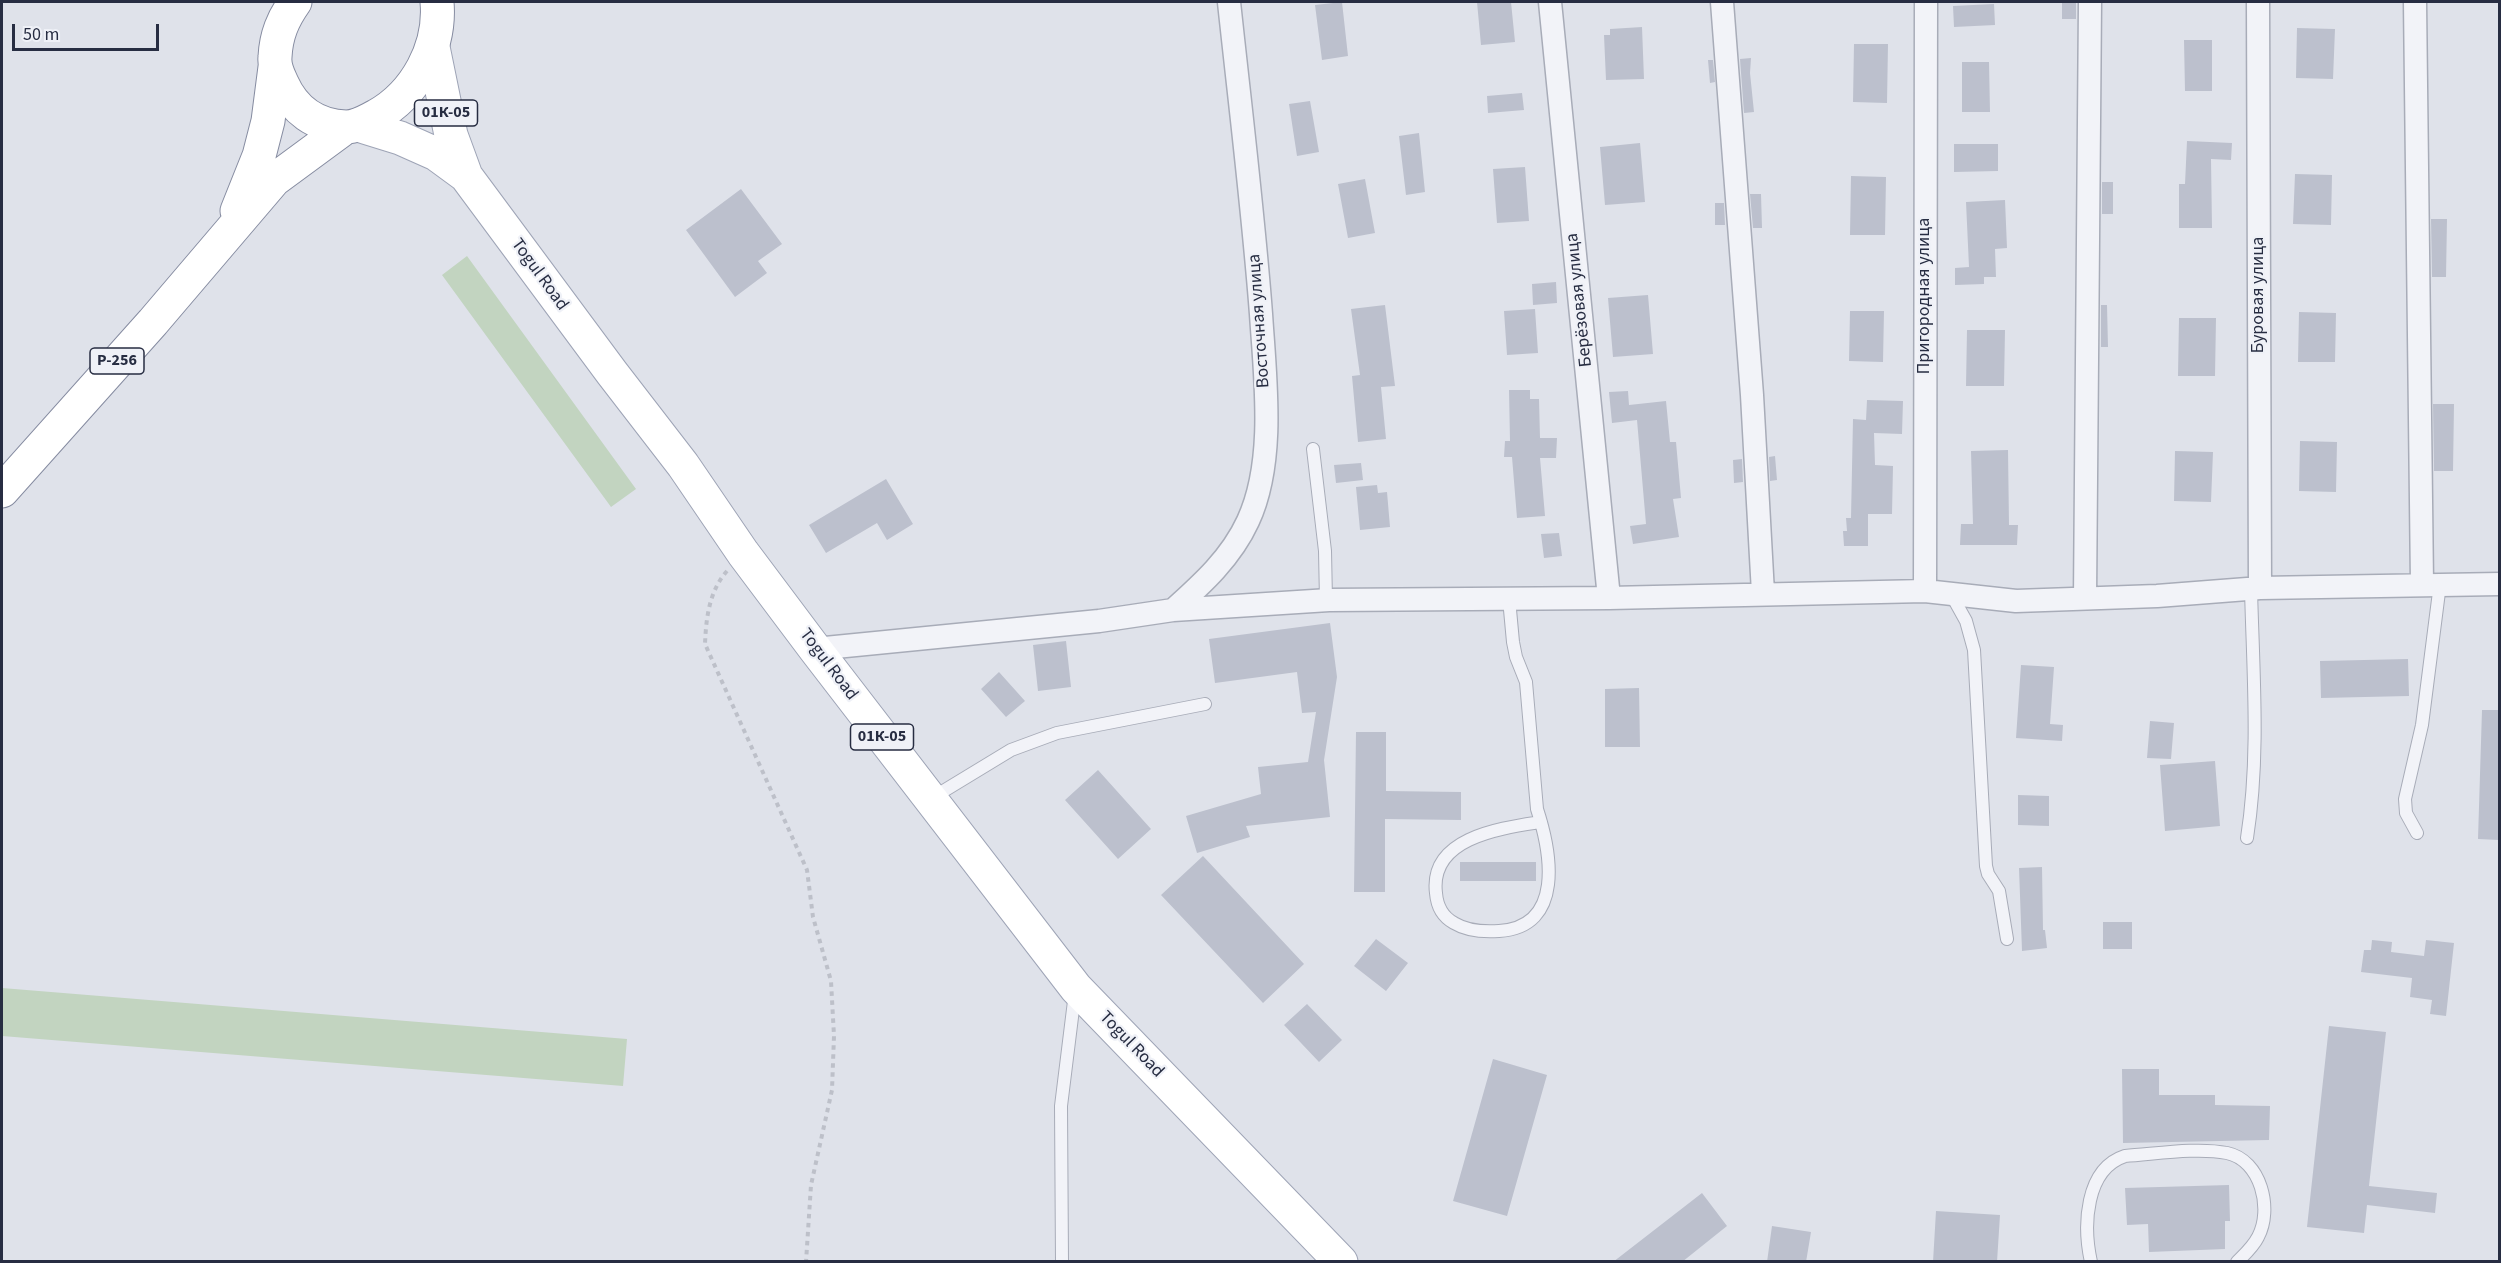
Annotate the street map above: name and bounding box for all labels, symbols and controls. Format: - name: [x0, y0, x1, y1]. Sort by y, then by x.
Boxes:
- scale bar: [15, 12, 162, 50]
- text: 50 m: [23, 22, 59, 47]
- road number: 01К-05: [414, 100, 478, 126]
- street label: Пригородная улица: [1914, 218, 1936, 374]
- street label: Берёзовая улица: [1562, 232, 1598, 368]
- street label: Togul Road: [506, 235, 572, 315]
- street label: Буровая улица: [2248, 237, 2270, 353]
- street label: Восточная улица: [1245, 253, 1275, 389]
- road number: Р-256: [90, 348, 144, 374]
- street label: Togul Road: [794, 625, 862, 705]
- road number: 01К-05: [850, 724, 914, 750]
- street label: Togul Road: [1094, 1007, 1168, 1083]

